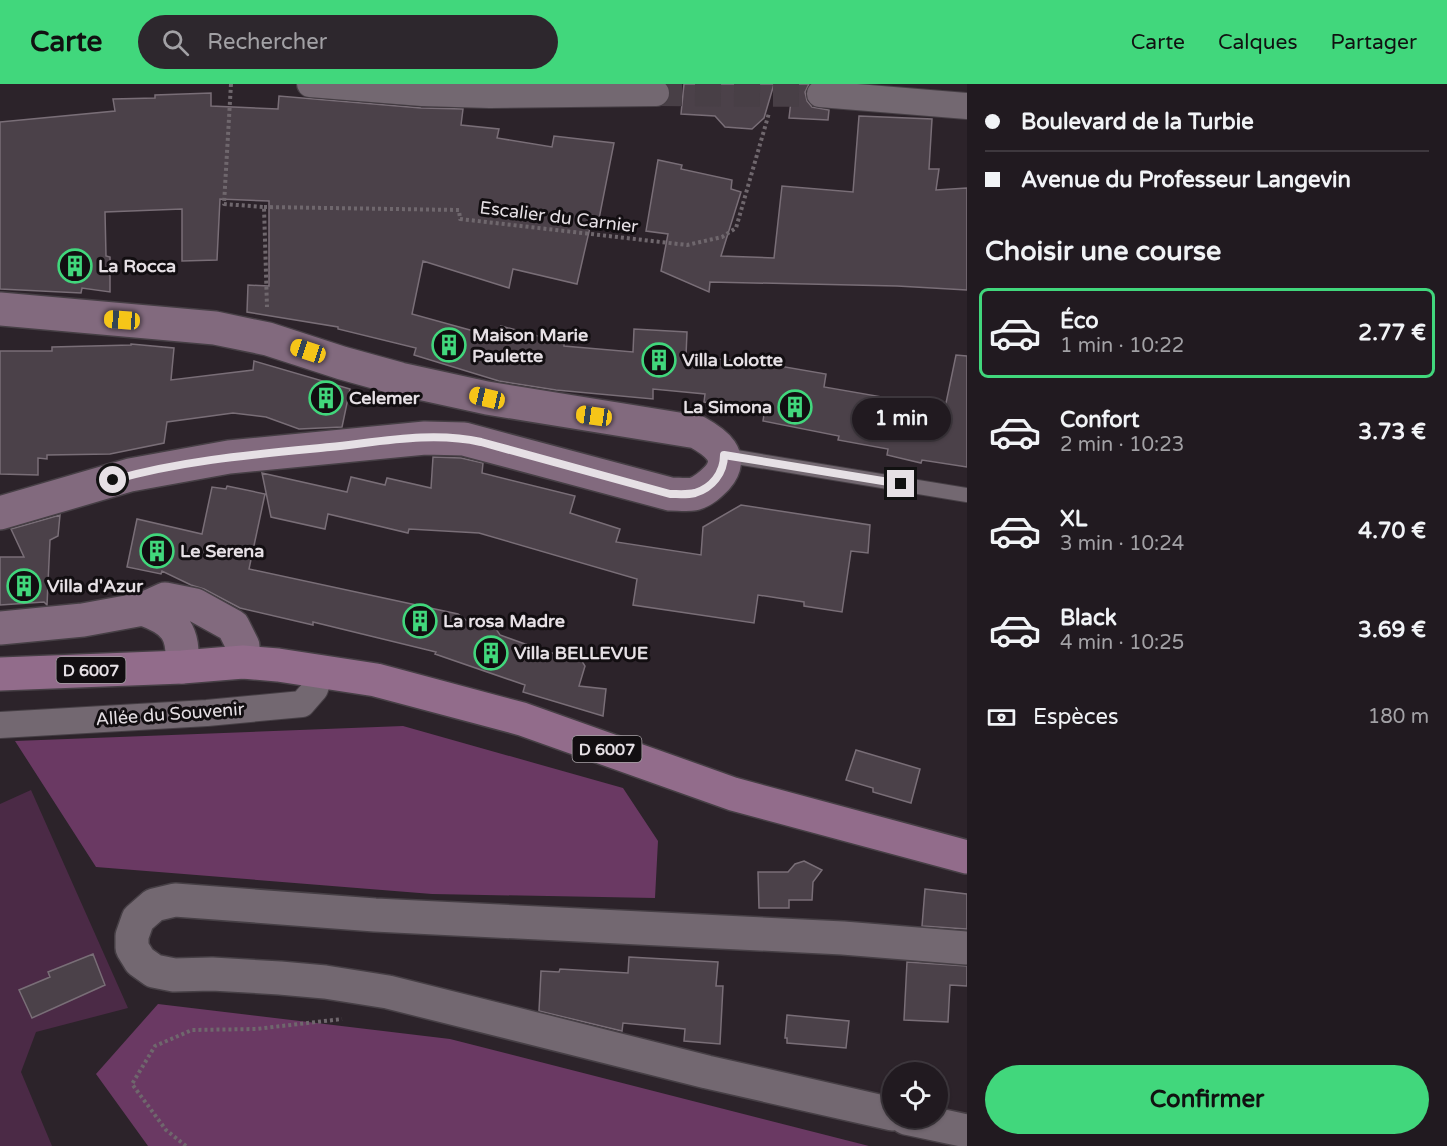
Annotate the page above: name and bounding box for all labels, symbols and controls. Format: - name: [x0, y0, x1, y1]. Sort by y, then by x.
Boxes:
- search box: [138, 15, 558, 69]
- text: Carte: [30, 25, 102, 59]
- icon: search: [159, 26, 192, 59]
- text: Rechercher: [207, 29, 327, 55]
- text: Carte: [1131, 30, 1185, 55]
- text: Calques: [1218, 30, 1298, 55]
- text: Partager: [1331, 30, 1417, 55]
- text: Boulevard de la Turbie: [1021, 109, 1254, 135]
- text: Avenue du Professeur Langevin: [1021, 167, 1351, 193]
- street label: Escalier du Carnier: [479, 196, 640, 238]
- text: Choisir une course: [985, 235, 1221, 268]
- building icon: La Rocca: [57, 248, 93, 284]
- place label: La Rocca: [98, 255, 176, 277]
- icon: car: [988, 306, 1042, 360]
- text: Éco: [1060, 308, 1099, 334]
- car: [103, 310, 141, 330]
- text: 2.77 €: [1358, 320, 1426, 346]
- place label: Maison Marie Paulette: [472, 324, 588, 367]
- building icon: Maison Marie Paulette: [431, 327, 467, 363]
- text: 1 min · 10:22: [1060, 334, 1184, 358]
- car: [288, 337, 328, 365]
- building icon: Villa Lolotte: [641, 342, 677, 378]
- place label: Villa Lolotte: [682, 349, 783, 371]
- building icon: Celemer: [308, 380, 344, 416]
- car: [467, 385, 507, 411]
- place label: Celemer: [349, 387, 421, 409]
- building icon: La Simona: [777, 389, 813, 425]
- place label: La Simona: [683, 396, 772, 418]
- callout: 1 min: [852, 397, 950, 439]
- car: [575, 405, 613, 427]
- icon: car: [988, 405, 1042, 459]
- text: 1 min: [875, 407, 928, 431]
- text: Confort: [1060, 407, 1139, 433]
- text: 3.73 €: [1358, 419, 1426, 445]
- text: 2 min · 10:23: [1060, 433, 1184, 457]
- route start: [99, 466, 126, 493]
- route end: [887, 470, 914, 497]
- icon: car: [988, 504, 1042, 558]
- text: XL: [1060, 506, 1087, 532]
- text: 4.70 €: [1358, 518, 1426, 544]
- text: 3 min · 10:24: [1060, 532, 1184, 556]
- building icon: Le Serena: [139, 533, 175, 569]
- place label: Le Serena: [180, 540, 264, 562]
- building icon: Villa d'Azur: [6, 568, 42, 604]
- place label: Villa d'Azur: [47, 575, 144, 597]
- building icon: La rosa Madre: [402, 603, 438, 639]
- icon: car: [988, 603, 1042, 657]
- text: Black: [1060, 605, 1117, 631]
- place label: La rosa Madre: [443, 610, 565, 632]
- text: 3.69 €: [1358, 617, 1426, 643]
- text: 4 min · 10:25: [1060, 631, 1184, 655]
- building icon: Villa BELLEVUE: [473, 635, 509, 671]
- place label: Villa BELLEVUE: [514, 642, 648, 664]
- road number: D 6007: [56, 657, 125, 683]
- street label: Allée du Souvenir: [95, 698, 245, 730]
- icon: cash: [985, 701, 1018, 734]
- text: Espèces: [1033, 704, 1118, 730]
- text: 180 m: [1368, 705, 1429, 729]
- road number: D 6007: [572, 736, 642, 762]
- map controls: [882, 1062, 948, 1128]
- button: locate: [882, 1062, 948, 1128]
- button: Confirmer: [985, 1065, 1429, 1134]

